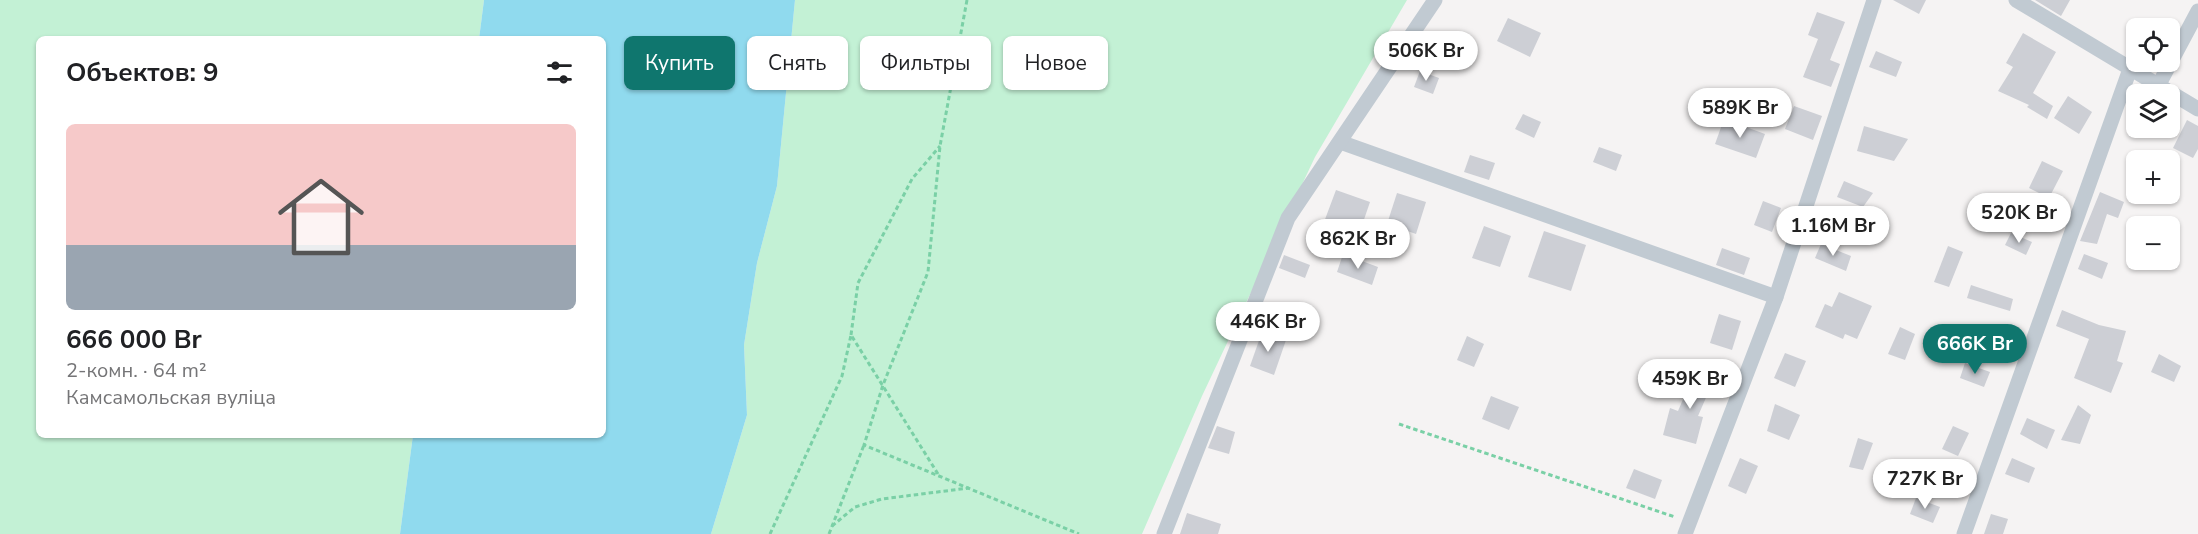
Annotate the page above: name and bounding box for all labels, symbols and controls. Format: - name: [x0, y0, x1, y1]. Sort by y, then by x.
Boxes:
- map controls: [2126, 18, 2180, 270]
- button: locate: [2126, 18, 2180, 72]
- pin: 506K Br: [1371, 31, 1481, 82]
- chip: Купить: [624, 36, 735, 90]
- chip: Снять: [747, 36, 848, 90]
- chip: Фильтры: [860, 36, 991, 90]
- chip: Новое: [1003, 36, 1108, 90]
- text: 506K Br: [1388, 37, 1464, 64]
- text: Объектов: 9: [66, 55, 219, 90]
- icon: filters: [543, 56, 576, 89]
- button: layers: [2126, 84, 2180, 138]
- pin: 589K Br: [1685, 88, 1795, 139]
- text: 589K Br: [1702, 94, 1778, 121]
- button: +: [2126, 150, 2180, 204]
- icon: home: [267, 163, 375, 271]
- pin: 520K Br: [1964, 193, 2074, 244]
- text: 520K Br: [1981, 199, 2057, 226]
- pin: 1.16M Br: [1771, 206, 1895, 257]
- text: 1.16M Br: [1790, 212, 1876, 239]
- button: −: [2126, 216, 2180, 270]
- pin: 862K Br: [1303, 219, 1413, 270]
- text: 862K Br: [1320, 225, 1396, 252]
- pin: 446K Br: [1213, 302, 1323, 353]
- text: 446K Br: [1230, 308, 1306, 335]
- text: 666 000 Br: [66, 322, 202, 357]
- pin: 666K Br: [1920, 324, 2030, 375]
- text: 666K Br: [1937, 330, 2013, 357]
- text: 2-комн. · 64 m²: [66, 357, 207, 384]
- pin: 459K Br: [1635, 359, 1745, 410]
- text: 459K Br: [1652, 365, 1728, 392]
- text: Камсамольская вуліца: [66, 384, 276, 411]
- pin: 727K Br: [1870, 459, 1980, 510]
- text: 727K Br: [1887, 465, 1963, 492]

